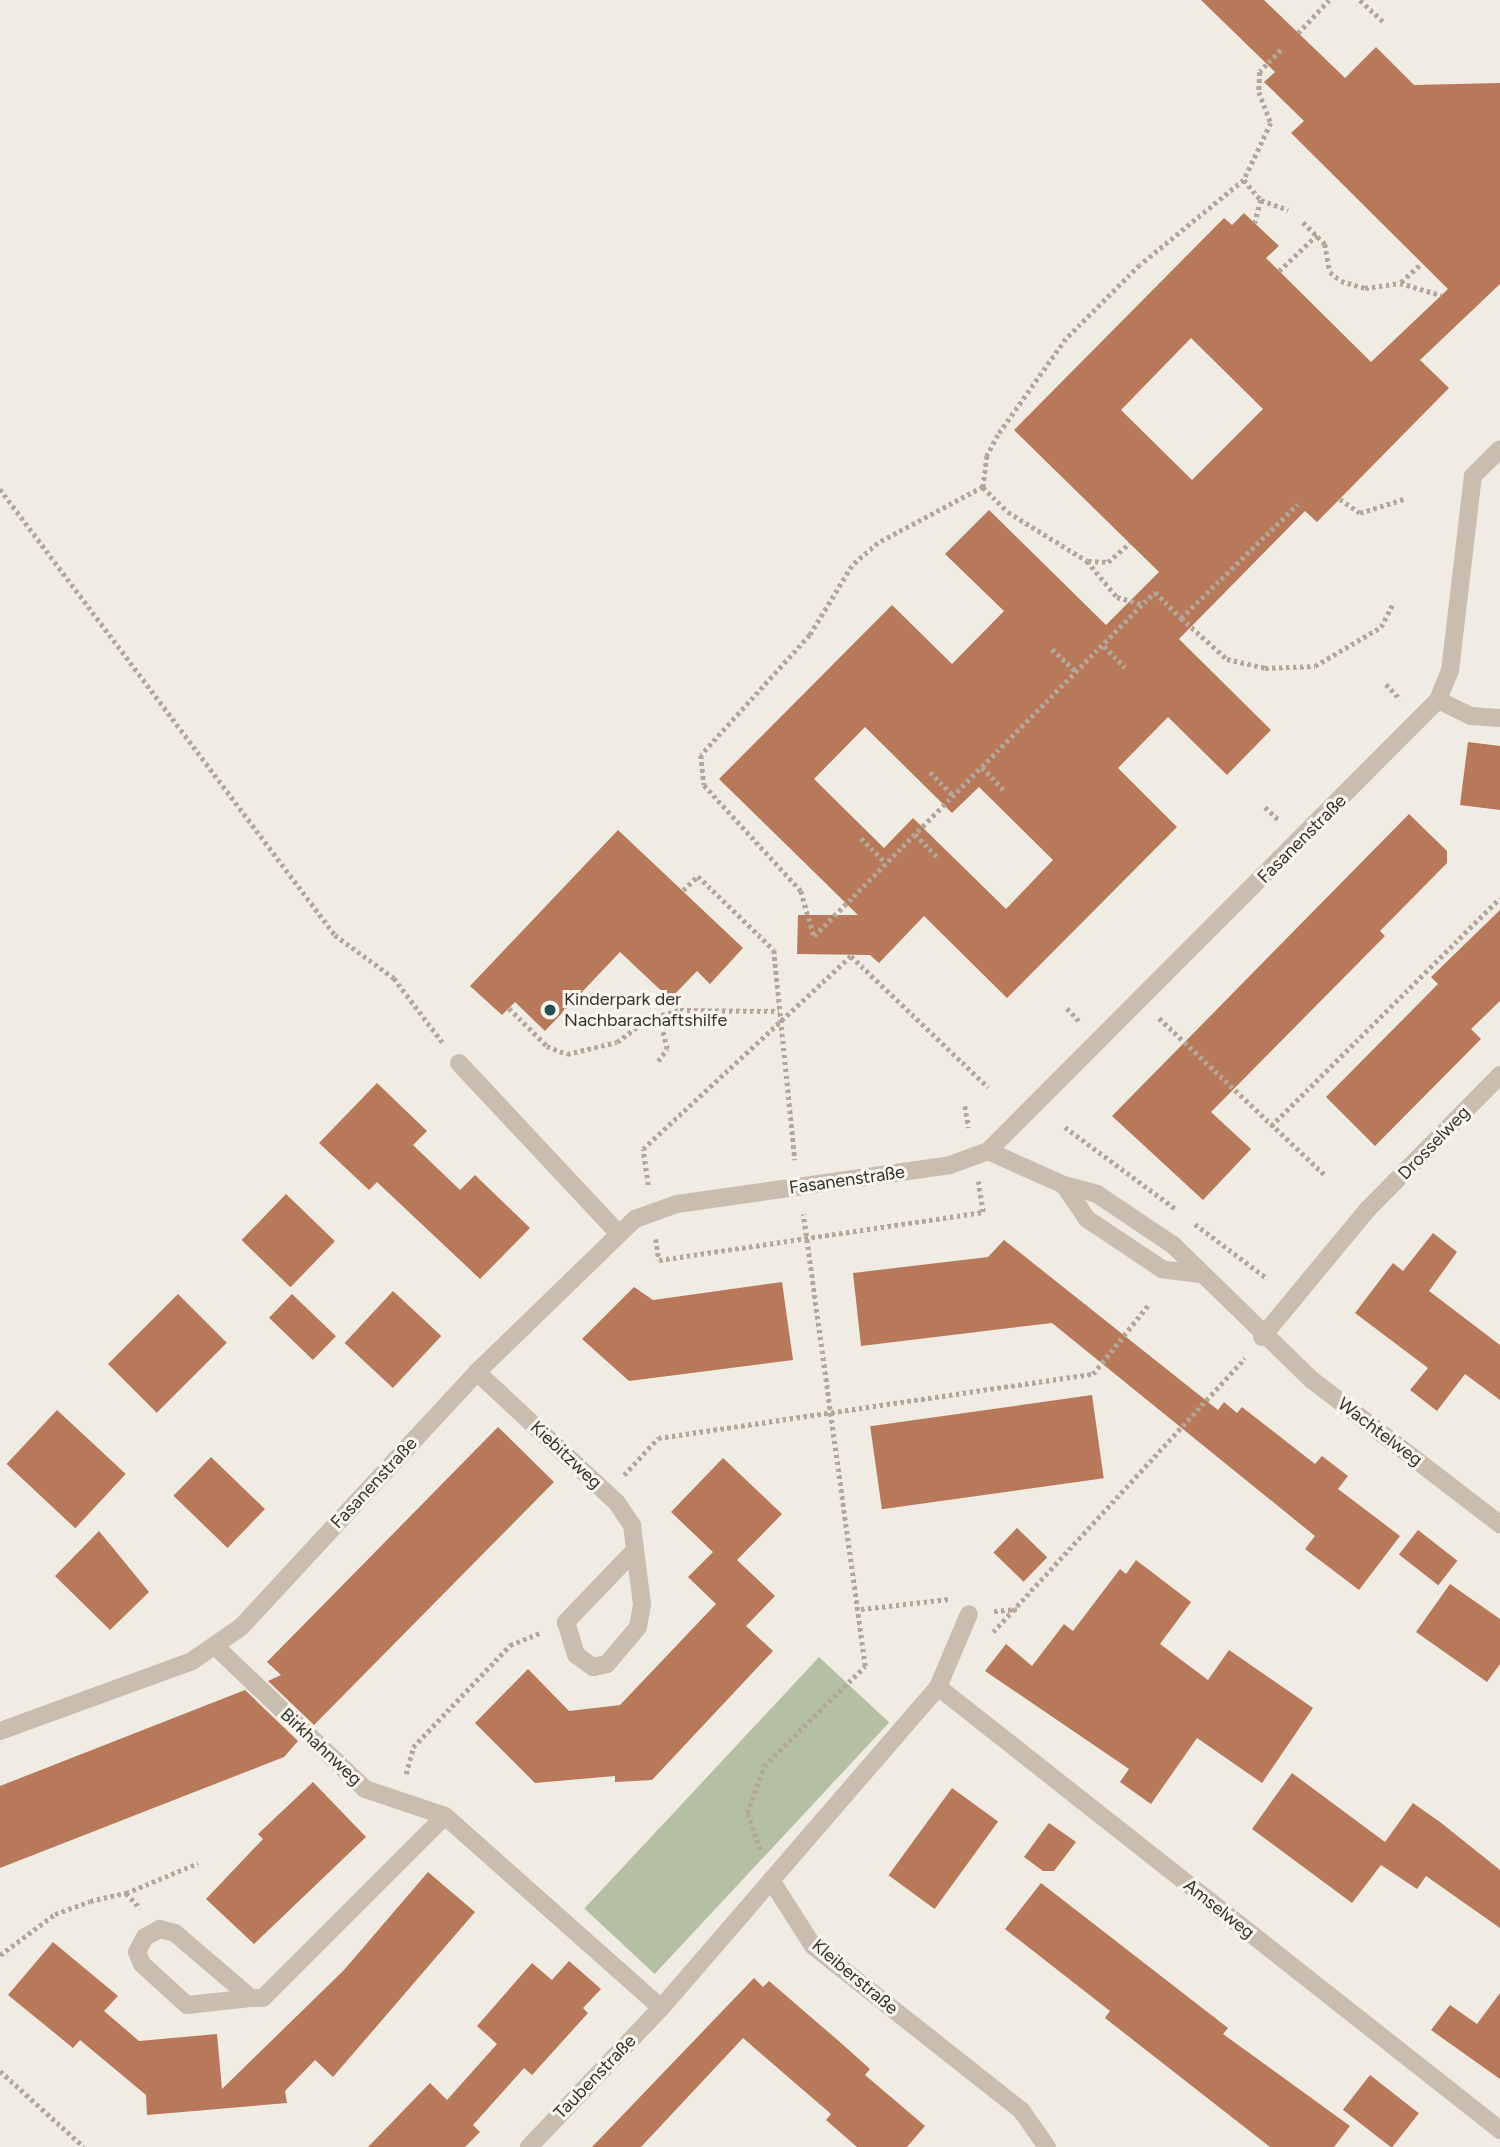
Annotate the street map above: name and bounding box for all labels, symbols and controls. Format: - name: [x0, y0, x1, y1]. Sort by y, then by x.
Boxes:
- street label: Fasanenstraße: [1253, 790, 1351, 888]
- place label: Kinderpark der Nachbarachaftshilfe: [564, 989, 727, 1032]
- marker: Kinderpark der Nachbarachaftshilfe: [542, 1002, 558, 1018]
- street label: Drosselweg: [1394, 1102, 1474, 1184]
- street label: Fasanenstraße: [788, 1161, 906, 1199]
- street label: Wachtelweg: [1333, 1393, 1427, 1471]
- street label: Kiebitzweg: [526, 1417, 606, 1493]
- street label: Fasanenstraße: [326, 1433, 422, 1533]
- street label: Birkhahnweg: [276, 1704, 366, 1790]
- street label: Amselweg: [1179, 1875, 1259, 1943]
- street label: Kleiberstraße: [808, 1935, 902, 2019]
- street label: Taubenstraße: [549, 2030, 641, 2124]

